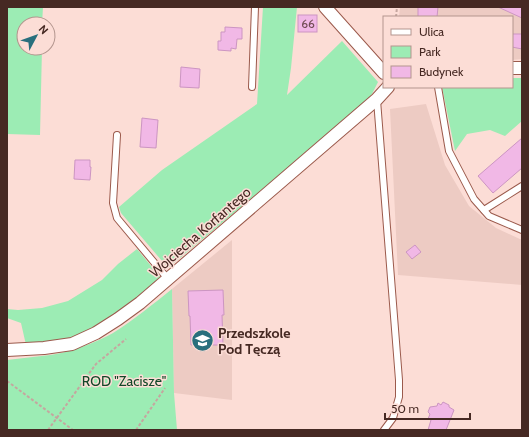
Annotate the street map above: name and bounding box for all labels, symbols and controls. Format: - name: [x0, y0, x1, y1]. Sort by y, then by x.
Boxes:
- north arrow: [16, 16, 56, 56]
- house number: 66: [301, 16, 315, 31]
- legend: [383, 16, 513, 88]
- text: N: [36, 22, 51, 37]
- text: Ulica: [419, 24, 444, 39]
- text: Park: [419, 44, 441, 59]
- text: Budynek: [419, 64, 464, 79]
- street label: Wojciecha Korfantego: [146, 183, 255, 281]
- place label: Przedszkole Pod Tęczą: [218, 324, 290, 358]
- school or university icon: Przedszkole Pod Tęczą: [190, 328, 216, 354]
- park label: ROD "Zacisze": [82, 372, 166, 390]
- scale bar: [385, 395, 470, 421]
- text: 50 m: [391, 401, 419, 416]

